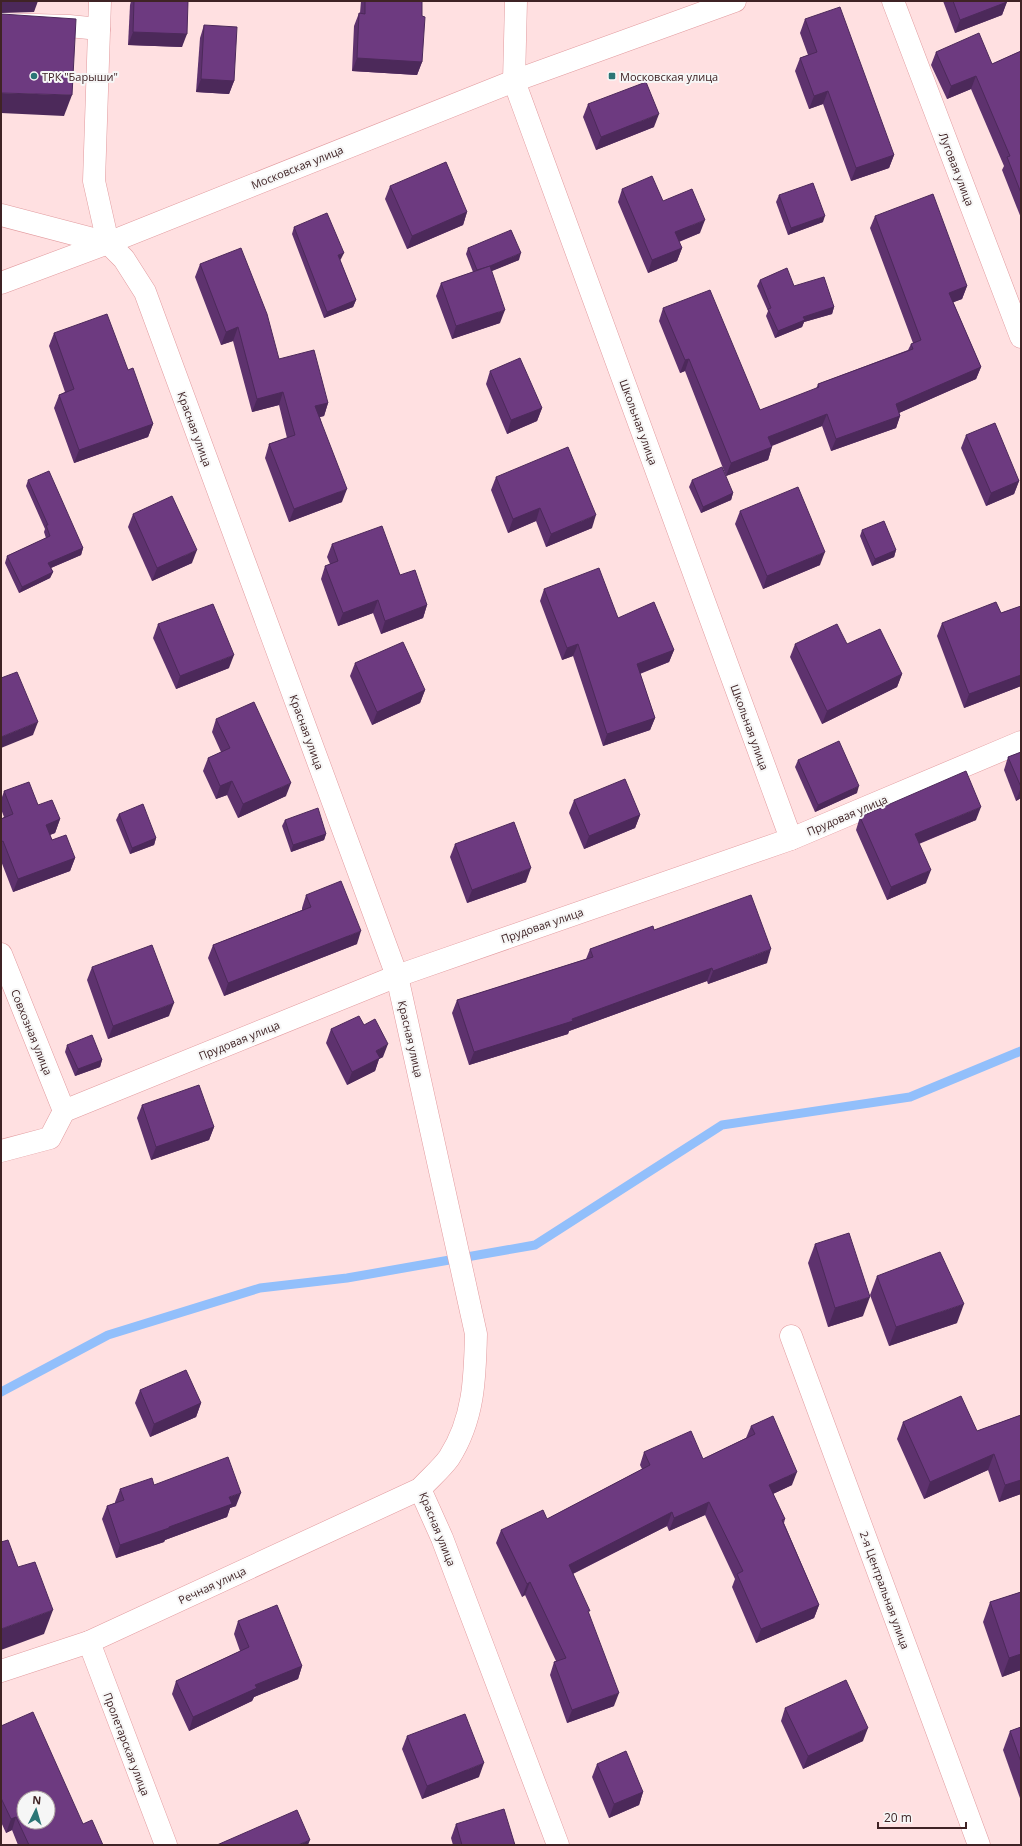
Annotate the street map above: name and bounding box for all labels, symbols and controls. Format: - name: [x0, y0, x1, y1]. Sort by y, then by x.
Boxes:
- place label: ТРК "Барыши": [42, 69, 118, 84]
- place label: Московская улица: [620, 69, 718, 84]
- marker: ТРК "Барыши": [29, 71, 39, 81]
- marker: Московская улица: [607, 71, 617, 81]
- street label: Луговая улица: [936, 130, 978, 208]
- street label: Московская улица: [249, 142, 345, 192]
- street label: Школьная улица: [617, 377, 661, 467]
- street label: Красная улица: [175, 389, 215, 469]
- street label: Школьная улица: [728, 682, 772, 772]
- street label: Красная улица: [287, 692, 327, 772]
- street label: Прудовая улица: [804, 791, 890, 839]
- street label: Прудовая улица: [499, 904, 585, 946]
- street label: Совхозная улица: [8, 987, 56, 1077]
- street label: Красная улица: [395, 999, 427, 1079]
- street label: Прудовая улица: [196, 1017, 282, 1063]
- street label: Красная улица: [416, 1490, 460, 1568]
- street label: 2-я Центральная улица: [857, 1529, 913, 1651]
- street label: Речная улица: [176, 1563, 248, 1607]
- street label: Пролетарская улица: [100, 1690, 154, 1798]
- north arrow: [16, 1790, 56, 1830]
- text: N: [32, 1792, 42, 1807]
- scale bar: [878, 1804, 966, 1830]
- text: 20 m: [884, 1809, 912, 1826]

